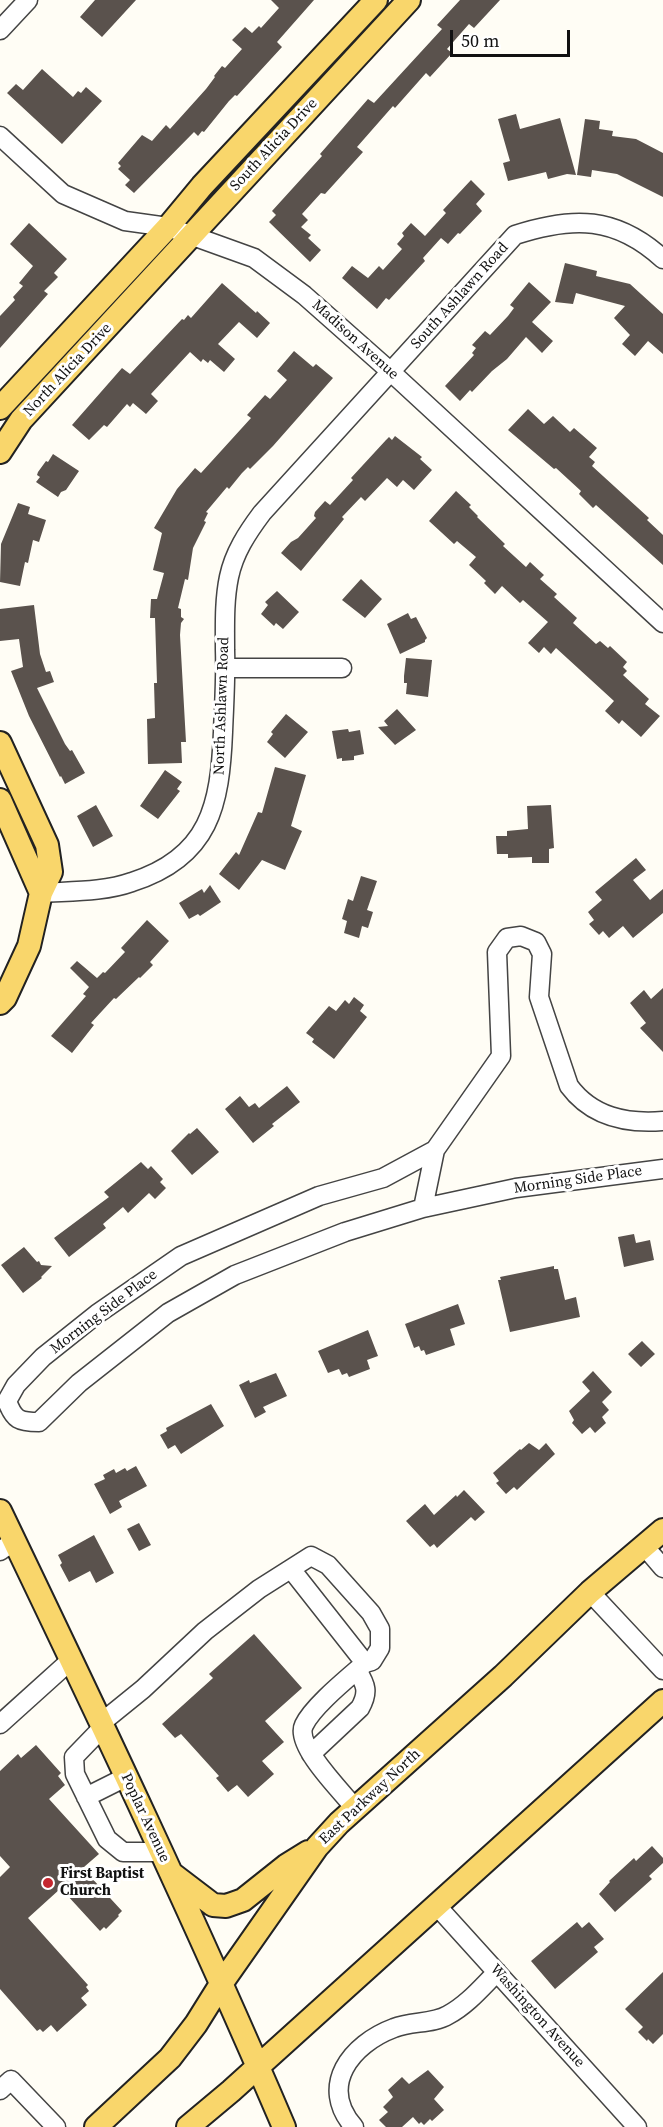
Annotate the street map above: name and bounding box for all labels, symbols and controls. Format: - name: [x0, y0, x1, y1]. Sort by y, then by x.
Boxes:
- scale bar: [453, 18, 573, 56]
- text: 50 m: [461, 28, 499, 53]
- street label: South Alicia Drive: [227, 95, 321, 195]
- street label: South Ashlawn Road: [408, 239, 512, 353]
- street label: Madison Avenue: [308, 296, 402, 384]
- street label: North Alicia Drive: [20, 320, 116, 420]
- street label: North Ashlawn Road: [211, 637, 233, 775]
- street label: Morning Side Place: [513, 1162, 643, 1198]
- street label: Morning Side Place: [47, 1266, 161, 1358]
- street label: East Parkway North: [316, 1745, 424, 1849]
- street label: Poplar Avenue: [117, 1771, 173, 1865]
- place label: First Baptist Church: [60, 1865, 144, 1900]
- marker: First Baptist Church: [41, 1876, 55, 1890]
- street label: Washington Avenue: [486, 1961, 588, 2071]

